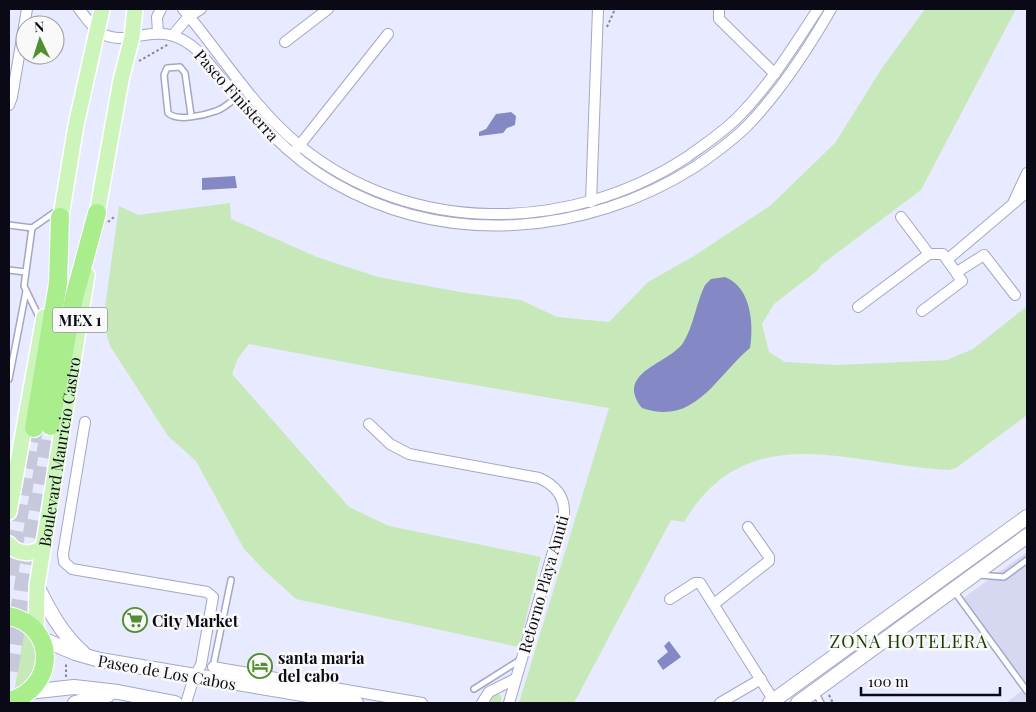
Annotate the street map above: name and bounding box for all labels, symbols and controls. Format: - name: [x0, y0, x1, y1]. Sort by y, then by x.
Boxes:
- north arrow: [15, 15, 65, 65]
- text: N: [33, 17, 45, 36]
- street label: Paseo Finisterra: [190, 45, 284, 145]
- road number: MEX 1: [52, 308, 108, 332]
- street label: Boulevard Mauricio Castro: [33, 355, 84, 548]
- street label: Retorno Playa Anuti: [513, 512, 573, 655]
- supermarket icon: City Market: [122, 607, 148, 633]
- place label: City Market: [152, 610, 239, 631]
- district label: ZONA HOTELERA: [830, 629, 988, 653]
- place label: santa maria del cabo: [278, 647, 365, 686]
- street label: Paseo de Los Cabos: [96, 650, 238, 694]
- hotel icon: santa maria del cabo: [247, 653, 273, 679]
- scale bar: [861, 664, 1000, 696]
- text: 100 m: [868, 671, 909, 691]

